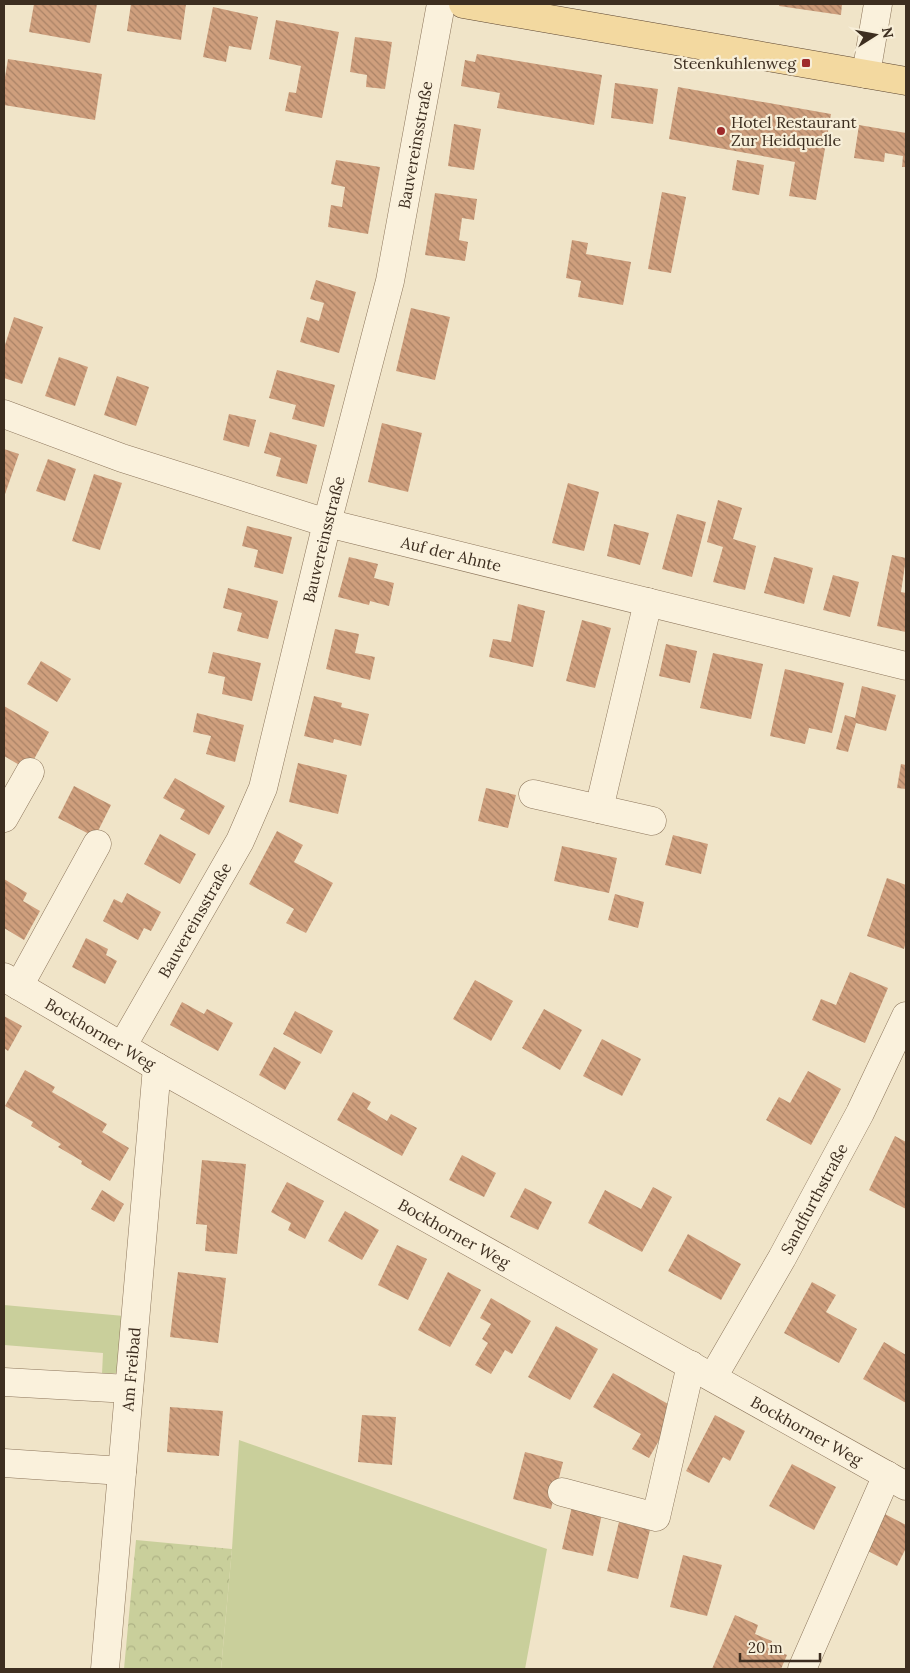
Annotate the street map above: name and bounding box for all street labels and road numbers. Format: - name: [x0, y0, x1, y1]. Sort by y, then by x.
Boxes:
- street label: Bauvereinsstraße: [393, 79, 437, 211]
- street label: Bauvereinsstraße: [298, 473, 349, 605]
- street label: Auf der Ahnte: [398, 531, 504, 576]
- street label: Bauvereinsstraße: [154, 859, 236, 981]
- street label: Bockhorner Weg: [42, 994, 160, 1075]
- street label: Sandfurthstraße: [776, 1140, 852, 1257]
- street label: Bockhorner Weg: [395, 1194, 514, 1273]
- street label: Am Freibad: [117, 1326, 145, 1413]
- street label: Bockhorner Weg: [747, 1391, 867, 1470]

